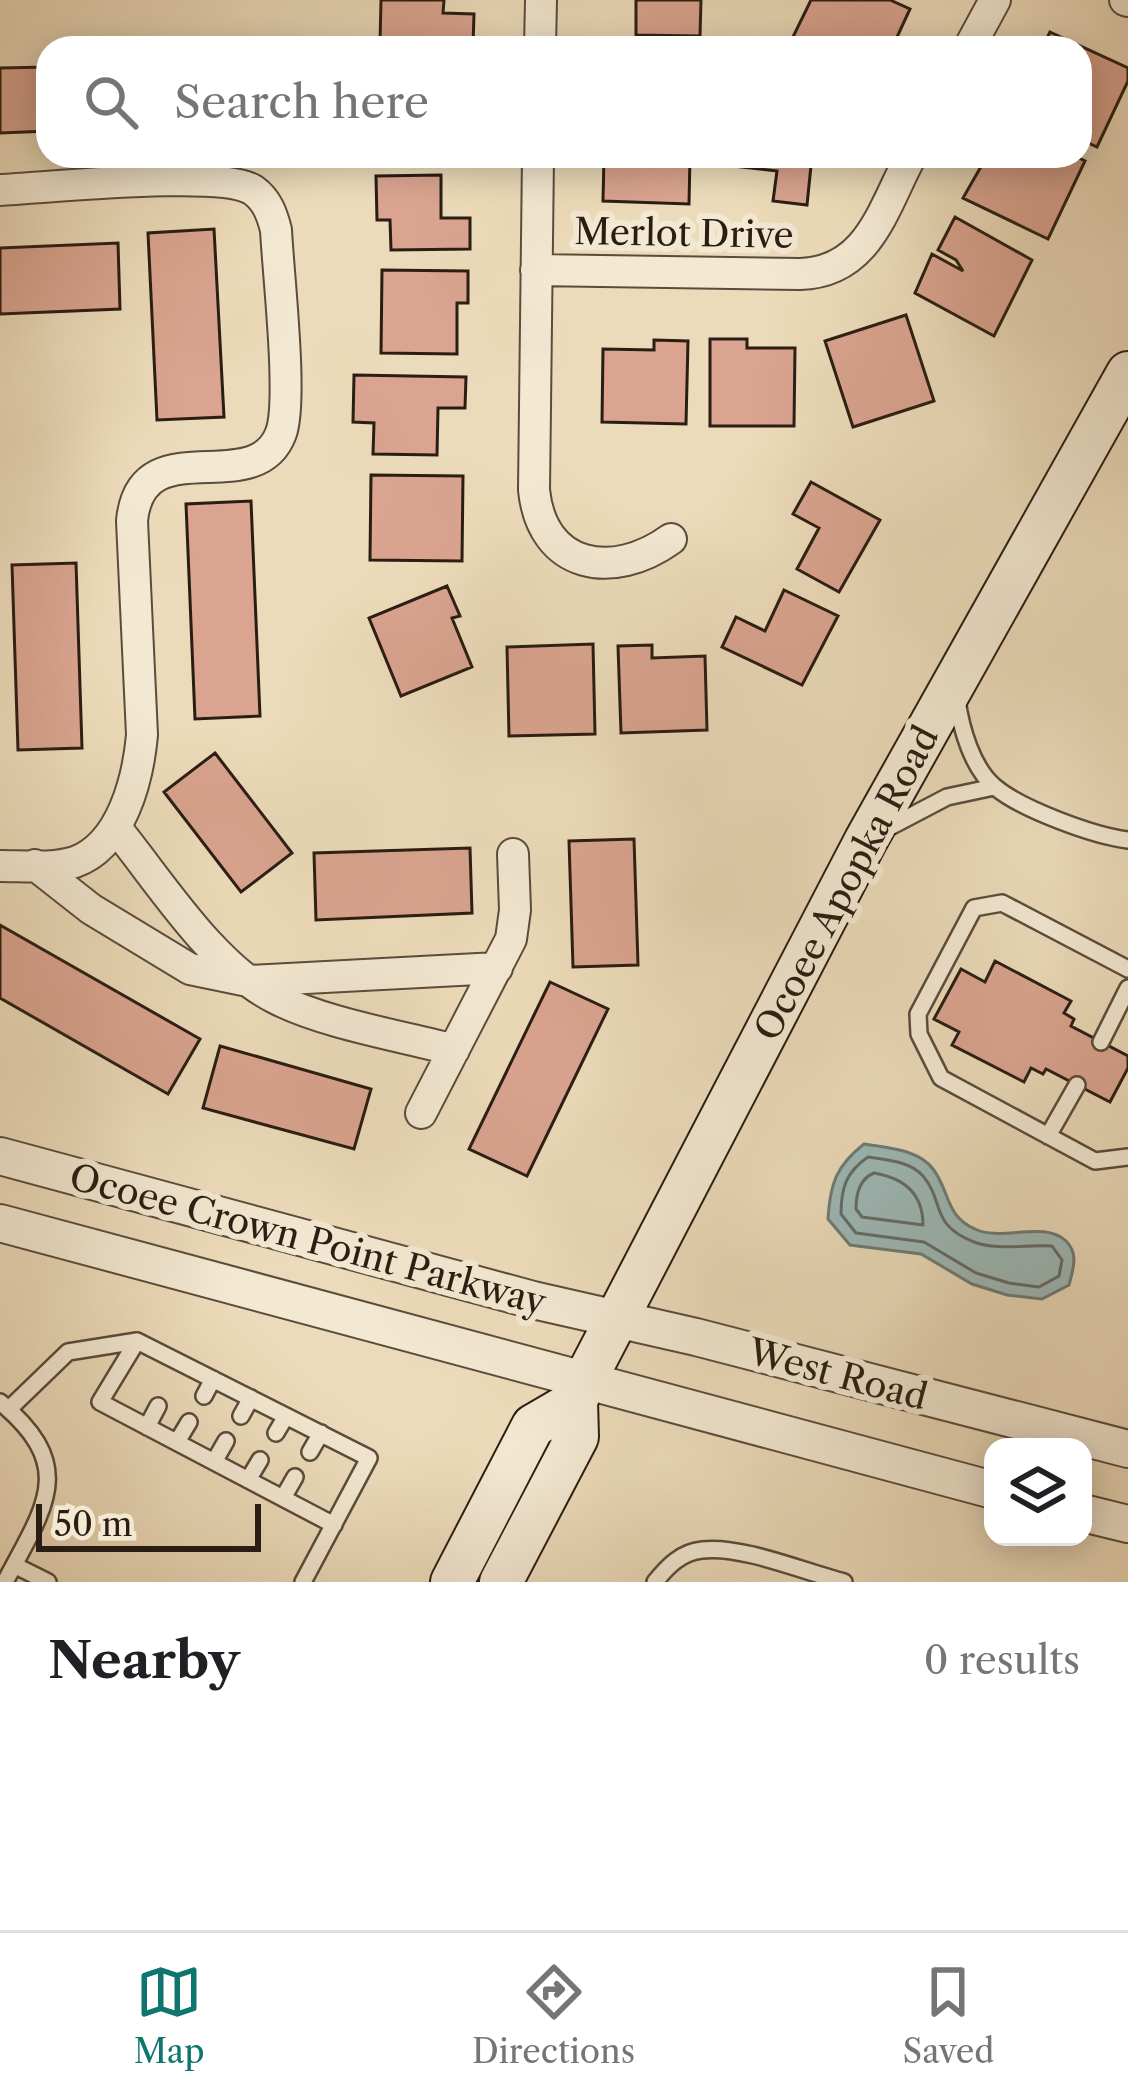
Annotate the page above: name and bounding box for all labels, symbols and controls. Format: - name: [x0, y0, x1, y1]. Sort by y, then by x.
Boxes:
- search box: [36, 36, 1092, 168]
- icon: search: [78, 69, 144, 135]
- text: Search here: [174, 74, 429, 130]
- street label: Merlot Drive: [574, 209, 794, 257]
- street label: Ocoee Apopka Road: [744, 718, 948, 1048]
- street label: Ocoee Crown Point Parkway: [65, 1154, 552, 1324]
- street label: West Road: [743, 1329, 932, 1419]
- map controls: [984, 1438, 1092, 1546]
- button: layers: [984, 1438, 1092, 1546]
- scale bar: [36, 1498, 261, 1551]
- text: 50 m: [54, 1504, 132, 1545]
- text: Nearby: [48, 1629, 240, 1691]
- text: 0 results: [924, 1636, 1080, 1684]
- tab: Map: [134, 1959, 205, 2072]
- tab: Directions: [472, 1959, 635, 2072]
- tab: Saved: [903, 1959, 994, 2072]

